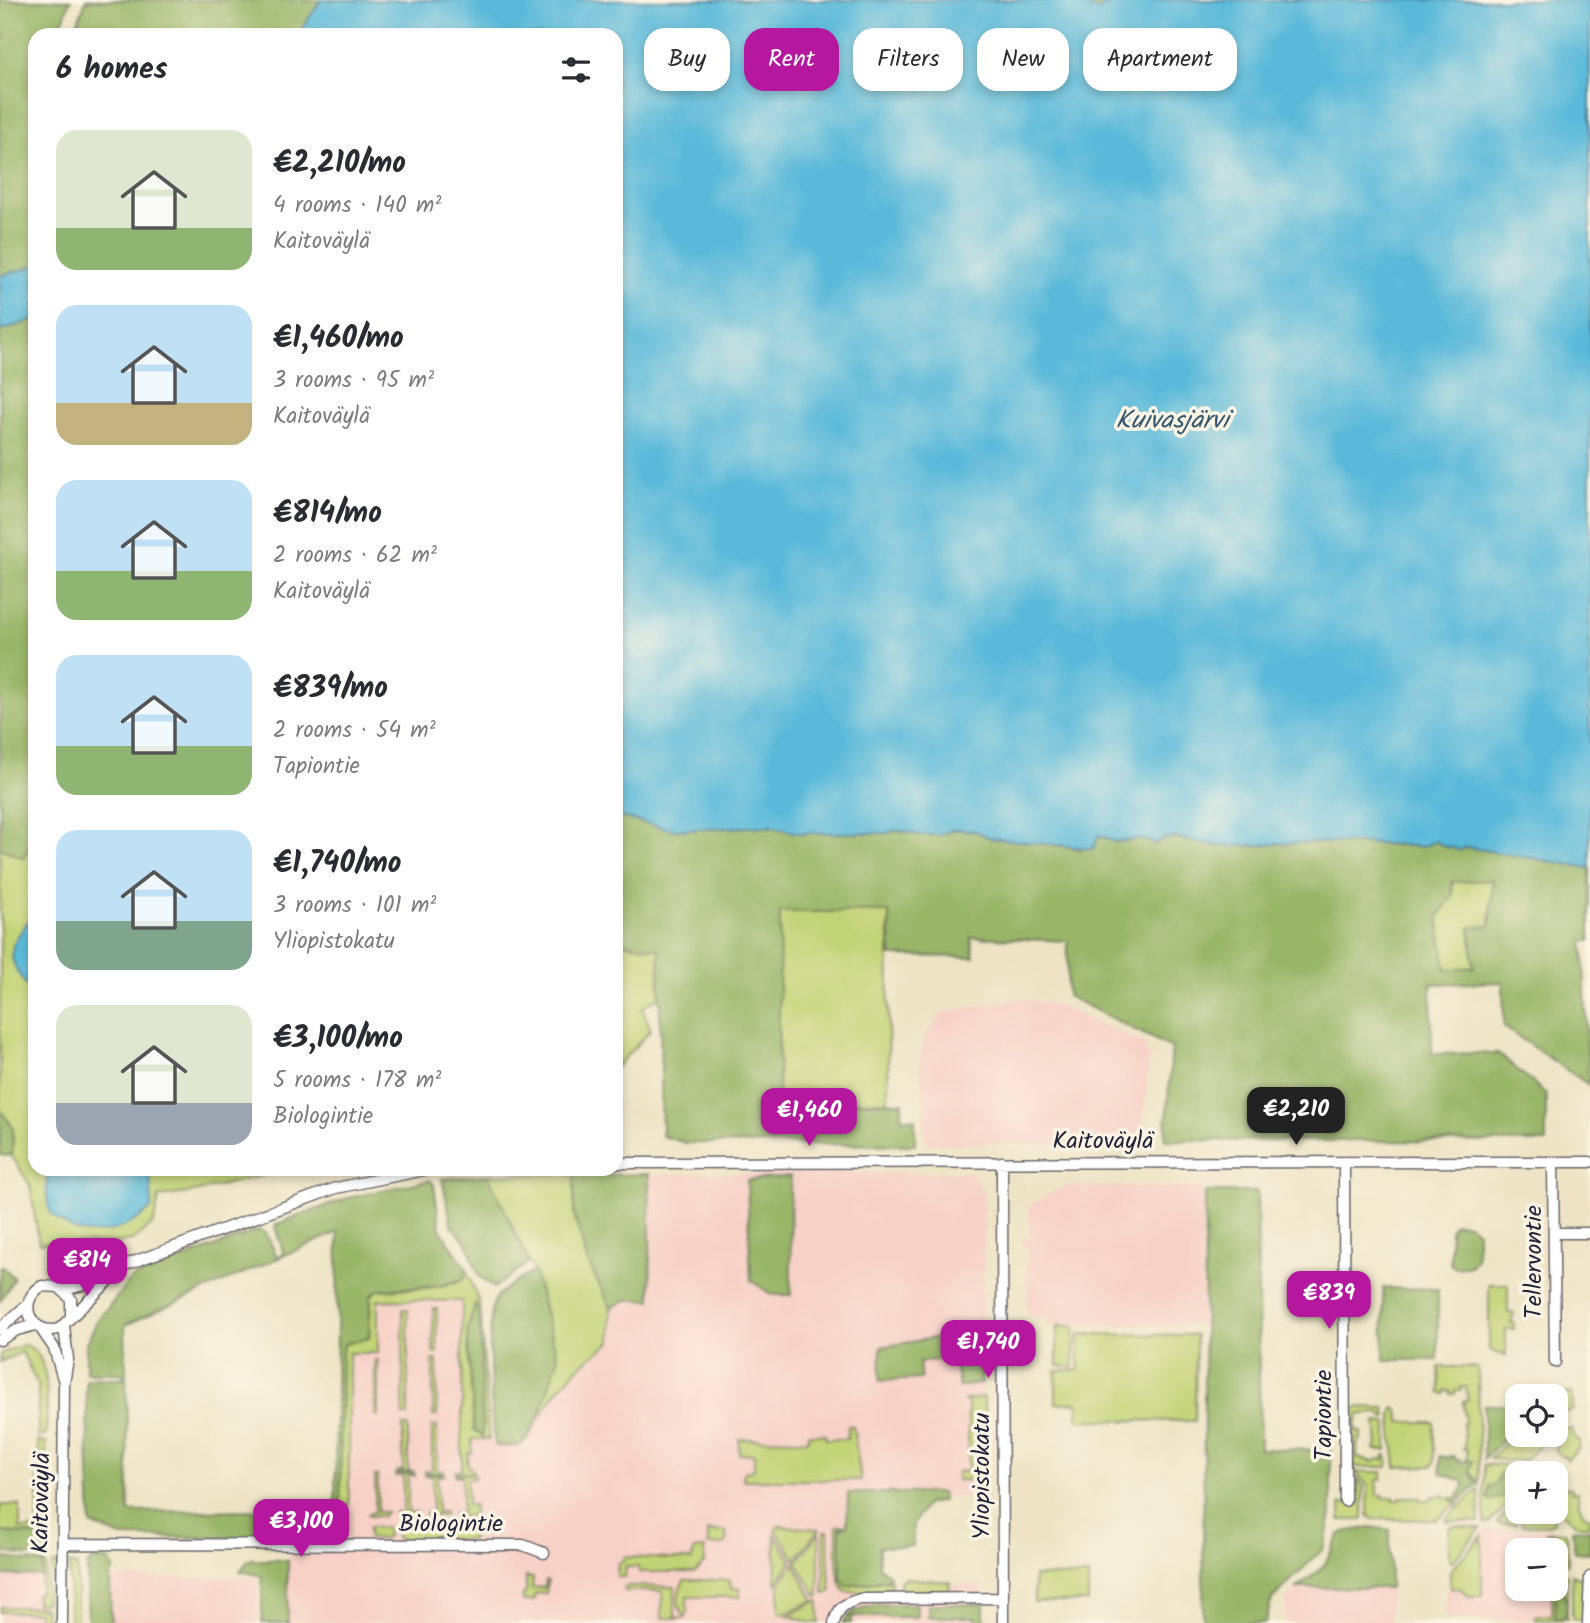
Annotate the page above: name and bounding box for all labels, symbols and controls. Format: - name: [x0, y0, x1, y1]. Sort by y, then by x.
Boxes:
- chip: Buy: [644, 28, 730, 91]
- chip: Rent: [744, 28, 839, 91]
- chip: Filters: [853, 28, 963, 91]
- chip: New: [977, 28, 1069, 91]
- chip: Apartment: [1083, 28, 1237, 91]
- text: 6 homes: [56, 46, 168, 94]
- icon: filters: [557, 51, 595, 89]
- text: €2,210/mo: [273, 140, 406, 188]
- icon: home: [112, 158, 196, 242]
- text: 4 rooms · 140 m²: [273, 188, 441, 224]
- text: Kaitoväylä: [273, 224, 370, 260]
- text: €1,460/mo: [273, 315, 404, 363]
- icon: home: [112, 333, 196, 417]
- text: 3 rooms · 95 m²: [273, 363, 434, 399]
- text: Kaitoväylä: [273, 399, 370, 435]
- water label: Kuivasjärvi: [1116, 400, 1234, 442]
- text: €814/mo: [273, 490, 382, 538]
- icon: home: [112, 508, 196, 592]
- text: 2 rooms · 62 m²: [273, 538, 437, 574]
- text: Kaitoväylä: [273, 574, 370, 610]
- text: €839/mo: [273, 665, 388, 713]
- icon: home: [112, 683, 196, 767]
- text: 2 rooms · 54 m²: [273, 713, 436, 749]
- text: Tapiontie: [273, 749, 360, 785]
- text: €1,740/mo: [273, 840, 402, 888]
- icon: home: [112, 858, 196, 942]
- text: 3 rooms · 101 m²: [273, 888, 436, 924]
- text: Yliopistokatu: [273, 924, 395, 960]
- text: €3,100/mo: [273, 1015, 403, 1063]
- icon: home: [112, 1033, 196, 1117]
- text: 5 rooms · 178 m²: [273, 1063, 441, 1099]
- pin: €1,460: [752, 1088, 866, 1148]
- pin: €2,210: [1239, 1088, 1353, 1147]
- text: €2,210: [1263, 1092, 1329, 1128]
- text: €1,460: [777, 1093, 841, 1129]
- text: Biologintie: [273, 1099, 373, 1135]
- street label: Kaitoväylä: [1052, 1122, 1155, 1161]
- street label: Tellervontie: [1515, 1205, 1554, 1319]
- pin: €814: [46, 1238, 128, 1298]
- text: €814: [63, 1243, 111, 1279]
- pin: €839: [1288, 1272, 1370, 1331]
- text: €839: [1303, 1276, 1355, 1312]
- pin: €1,740: [931, 1320, 1045, 1380]
- text: €1,740: [957, 1325, 1019, 1361]
- street label: Tapiontie: [1305, 1369, 1344, 1460]
- map controls: [1505, 1384, 1568, 1601]
- button: locate: [1505, 1384, 1568, 1447]
- street label: Yliopistokatu: [963, 1412, 1002, 1540]
- street label: Kaitoväylä: [22, 1450, 62, 1554]
- button: +: [1505, 1461, 1568, 1524]
- pin: €3,100: [244, 1500, 358, 1559]
- text: €3,100: [269, 1504, 333, 1540]
- street label: Biologintie: [399, 1505, 503, 1544]
- button: −: [1505, 1538, 1568, 1601]

